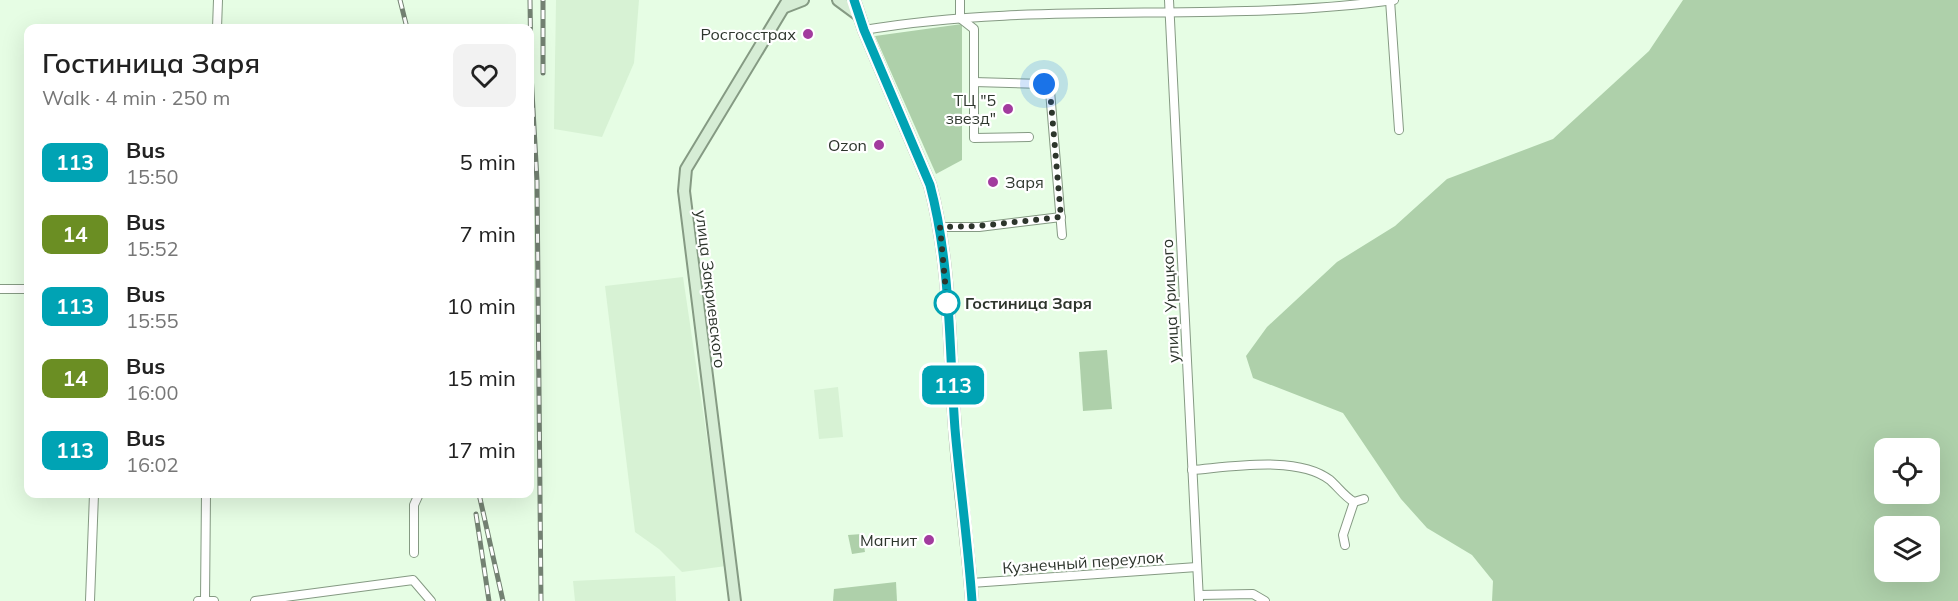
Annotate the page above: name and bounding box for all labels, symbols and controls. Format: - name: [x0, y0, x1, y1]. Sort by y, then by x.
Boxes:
- place label: Росгосстрах: [700, 24, 796, 44]
- marker: Росгосстрах: [801, 27, 815, 41]
- button: heart: [453, 44, 516, 107]
- text: Гостиница Заря: [42, 45, 260, 80]
- your location: [1029, 69, 1059, 99]
- text: Walk · 4 min · 250 m: [42, 85, 230, 110]
- place label: ТЦ "5 звезд": [946, 90, 996, 128]
- marker: ТЦ "5 звезд": [1001, 102, 1015, 116]
- place label: Ozon: [828, 135, 867, 155]
- text: Bus: [126, 136, 165, 164]
- marker: Ozon: [872, 138, 886, 152]
- text: 5 min: [460, 148, 516, 176]
- text: 113: [56, 149, 94, 175]
- text: 15:50: [126, 164, 179, 189]
- place label: Заря: [1005, 172, 1044, 192]
- marker: Заря: [986, 175, 1000, 189]
- text: Bus: [126, 208, 165, 236]
- street label: улица Закриевского: [691, 209, 731, 369]
- text: 7 min: [460, 220, 516, 248]
- text: 14: [62, 221, 88, 247]
- text: 15:52: [126, 236, 179, 261]
- street label: улица Урицкого: [1157, 239, 1183, 363]
- text: Bus: [126, 280, 165, 308]
- marker: Гостиница Заря: [934, 290, 960, 316]
- text: 10 min: [446, 292, 516, 320]
- text: 113: [56, 293, 94, 319]
- place label: Гостиница Заря: [965, 293, 1092, 313]
- text: 15:55: [126, 308, 179, 333]
- text: Bus: [126, 352, 165, 380]
- text: 15 min: [446, 364, 516, 392]
- text: 14: [62, 365, 88, 391]
- line badge: 113: [918, 366, 988, 404]
- text: 113: [934, 372, 972, 398]
- text: 16:00: [126, 380, 179, 405]
- text: Bus: [126, 424, 165, 452]
- text: 17 min: [446, 436, 516, 464]
- text: 113: [56, 437, 94, 463]
- map controls: [1874, 438, 1940, 582]
- button: locate: [1874, 438, 1940, 504]
- text: 16:02: [126, 452, 179, 477]
- button: layers: [1874, 516, 1940, 582]
- place label: Магнит: [860, 530, 918, 550]
- marker: Магнит: [922, 533, 936, 547]
- street label: Кузнечный переулок: [1002, 546, 1165, 578]

